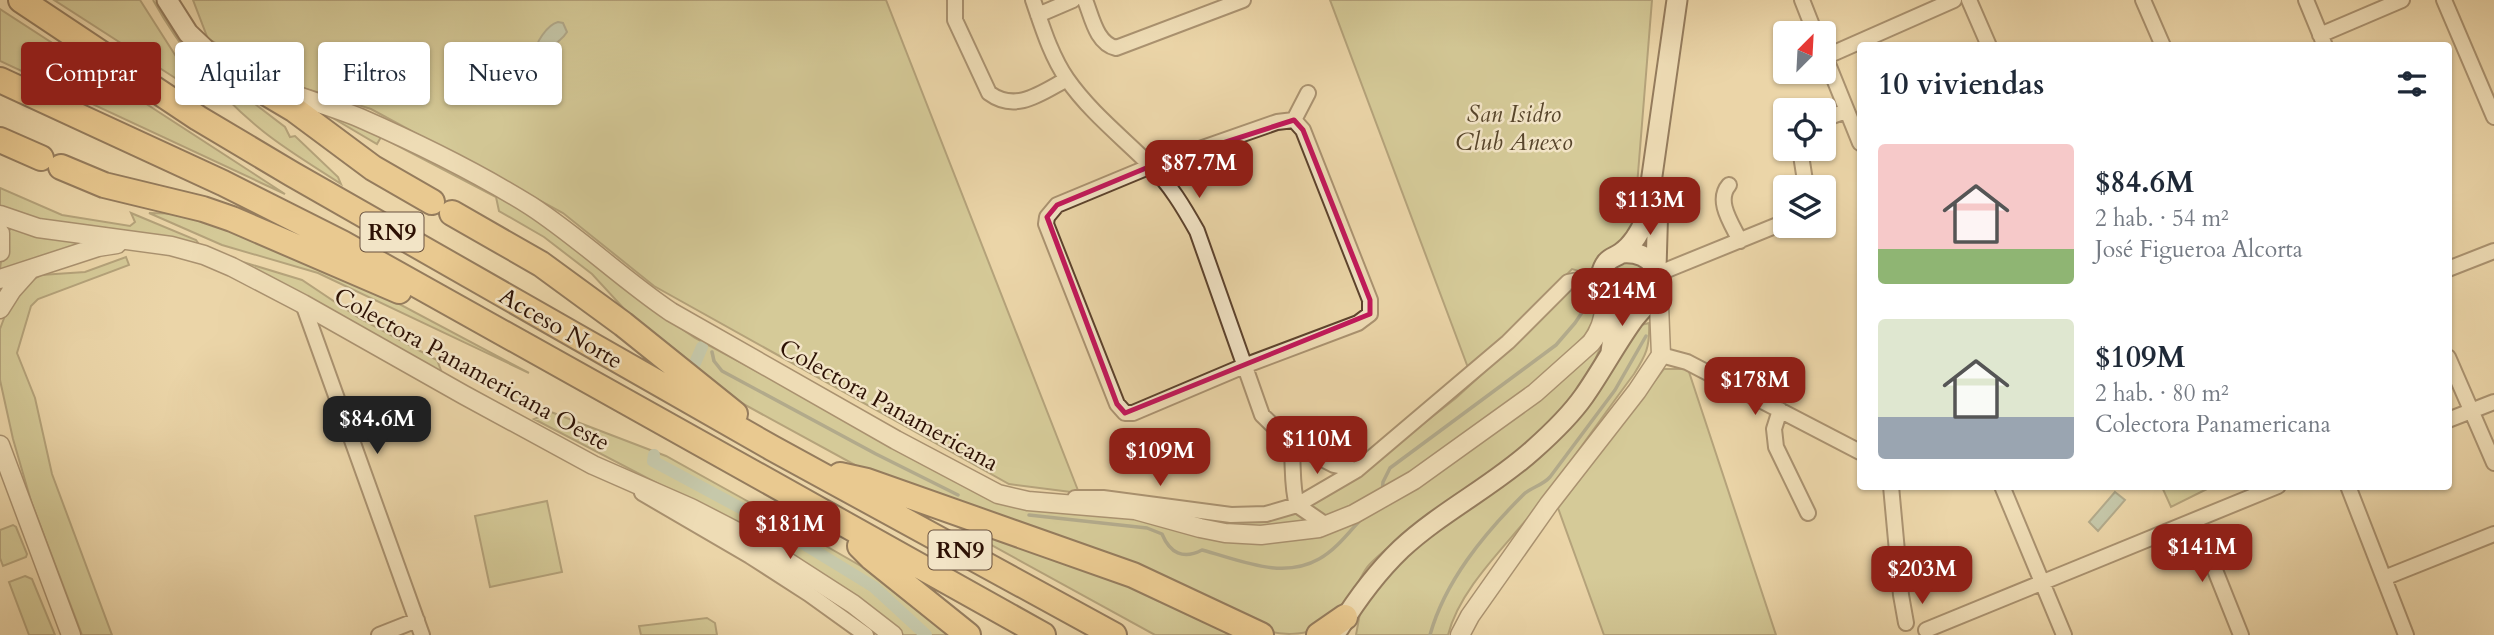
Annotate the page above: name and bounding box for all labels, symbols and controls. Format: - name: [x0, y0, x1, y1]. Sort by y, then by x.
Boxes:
- north arrow: [1773, 21, 1836, 84]
- map controls: [1773, 21, 1836, 238]
- chip: Comprar: [21, 42, 161, 105]
- chip: Alquilar: [175, 42, 304, 105]
- chip: Filtros: [318, 42, 430, 105]
- chip: Nuevo: [444, 42, 562, 105]
- text: 10 viviendas: [1878, 64, 2044, 105]
- icon: filters: [2393, 65, 2431, 103]
- park label: San Isidro Club Anexo: [1455, 98, 1573, 159]
- button: locate: [1773, 98, 1836, 161]
- pin: $87.7M: [1142, 140, 1256, 200]
- text: $87.7M: [1161, 147, 1237, 178]
- text: $84.6M: [2095, 162, 2194, 203]
- icon: home: [1934, 172, 2018, 256]
- button: layers: [1773, 175, 1836, 238]
- pin: $113M: [1601, 177, 1699, 237]
- text: $113M: [1615, 184, 1685, 215]
- text: 2 hab. · 54 m²: [2095, 203, 2229, 234]
- road number: RN9: [360, 213, 424, 252]
- text: José Figueroa Alcorta: [2095, 234, 2303, 265]
- pin: $214M: [1573, 268, 1671, 328]
- text: $214M: [1587, 275, 1657, 306]
- street label: Colectora Panamericana Oeste: [328, 280, 616, 459]
- street label: Acceso Norte: [493, 280, 629, 377]
- street label: Colectora Panamericana: [773, 331, 1005, 480]
- text: $109M: [2095, 337, 2186, 378]
- icon: home: [1934, 347, 2018, 431]
- pin: $178M: [1706, 358, 1804, 417]
- text: $178M: [1720, 364, 1790, 395]
- text: 2 hab. · 80 m²: [2095, 378, 2229, 409]
- pin: $84.6M: [320, 396, 434, 456]
- text: $84.6M: [339, 403, 415, 434]
- text: Colectora Panamericana: [2095, 409, 2331, 440]
- pin: $110M: [1268, 416, 1366, 476]
- text: $110M: [1282, 423, 1352, 454]
- pin: $109M: [1111, 428, 1209, 488]
- text: $109M: [1125, 435, 1195, 466]
- pin: $181M: [741, 502, 839, 561]
- text: $181M: [755, 508, 825, 539]
- pin: $141M: [2153, 524, 2251, 584]
- road number: RN9: [928, 530, 992, 570]
- text: $141M: [2167, 531, 2237, 562]
- pin: $203M: [1873, 546, 1971, 606]
- text: $203M: [1887, 553, 1957, 584]

